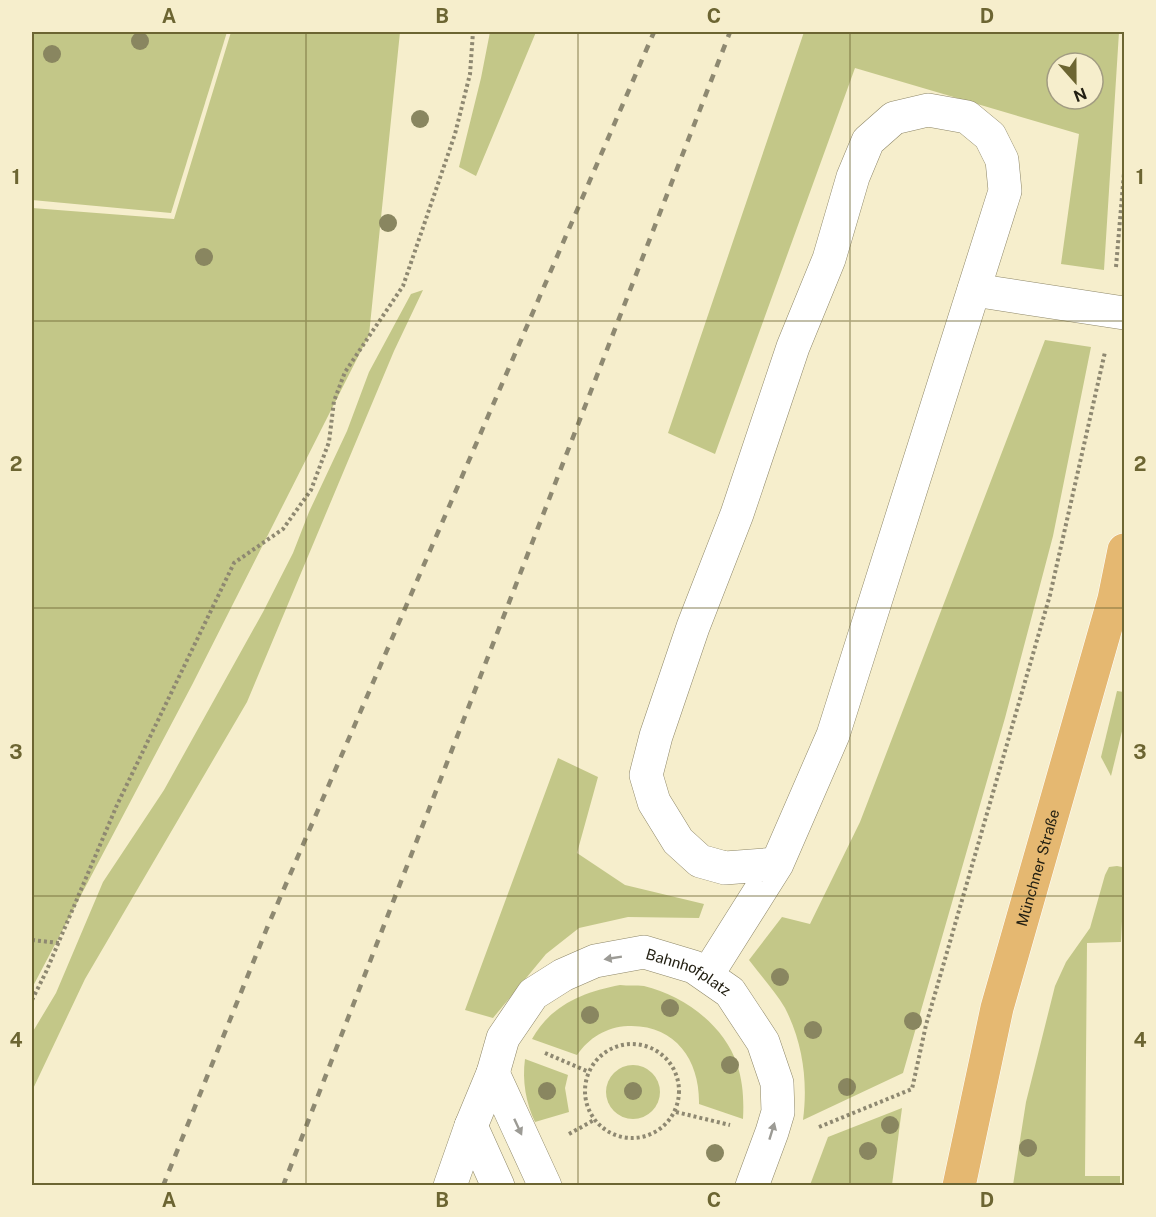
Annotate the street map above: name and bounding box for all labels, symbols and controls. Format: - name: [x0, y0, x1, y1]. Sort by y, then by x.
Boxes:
- text: A: [162, 4, 176, 28]
- text: B: [435, 4, 449, 28]
- text: C: [707, 4, 721, 28]
- text: D: [980, 4, 994, 28]
- north arrow: [1045, 51, 1105, 111]
- text: N: [1071, 83, 1089, 106]
- text: 1: [12, 165, 20, 189]
- text: 1: [1136, 165, 1144, 189]
- text: 2: [10, 452, 22, 476]
- text: 2: [1134, 452, 1146, 476]
- text: 3: [9, 740, 23, 764]
- text: 3: [1133, 740, 1147, 764]
- street label: Münchner Straße: [1012, 807, 1062, 928]
- street label: Bahnhofplatz: [644, 945, 734, 999]
- one-way arrow: [603, 953, 622, 962]
- text: 4: [9, 1028, 23, 1052]
- text: 4: [1133, 1028, 1147, 1052]
- one-way arrow: [513, 1118, 522, 1135]
- one-way arrow: [768, 1122, 777, 1140]
- text: A: [162, 1188, 176, 1212]
- text: B: [435, 1188, 449, 1212]
- text: C: [707, 1188, 721, 1212]
- text: D: [980, 1188, 994, 1212]

